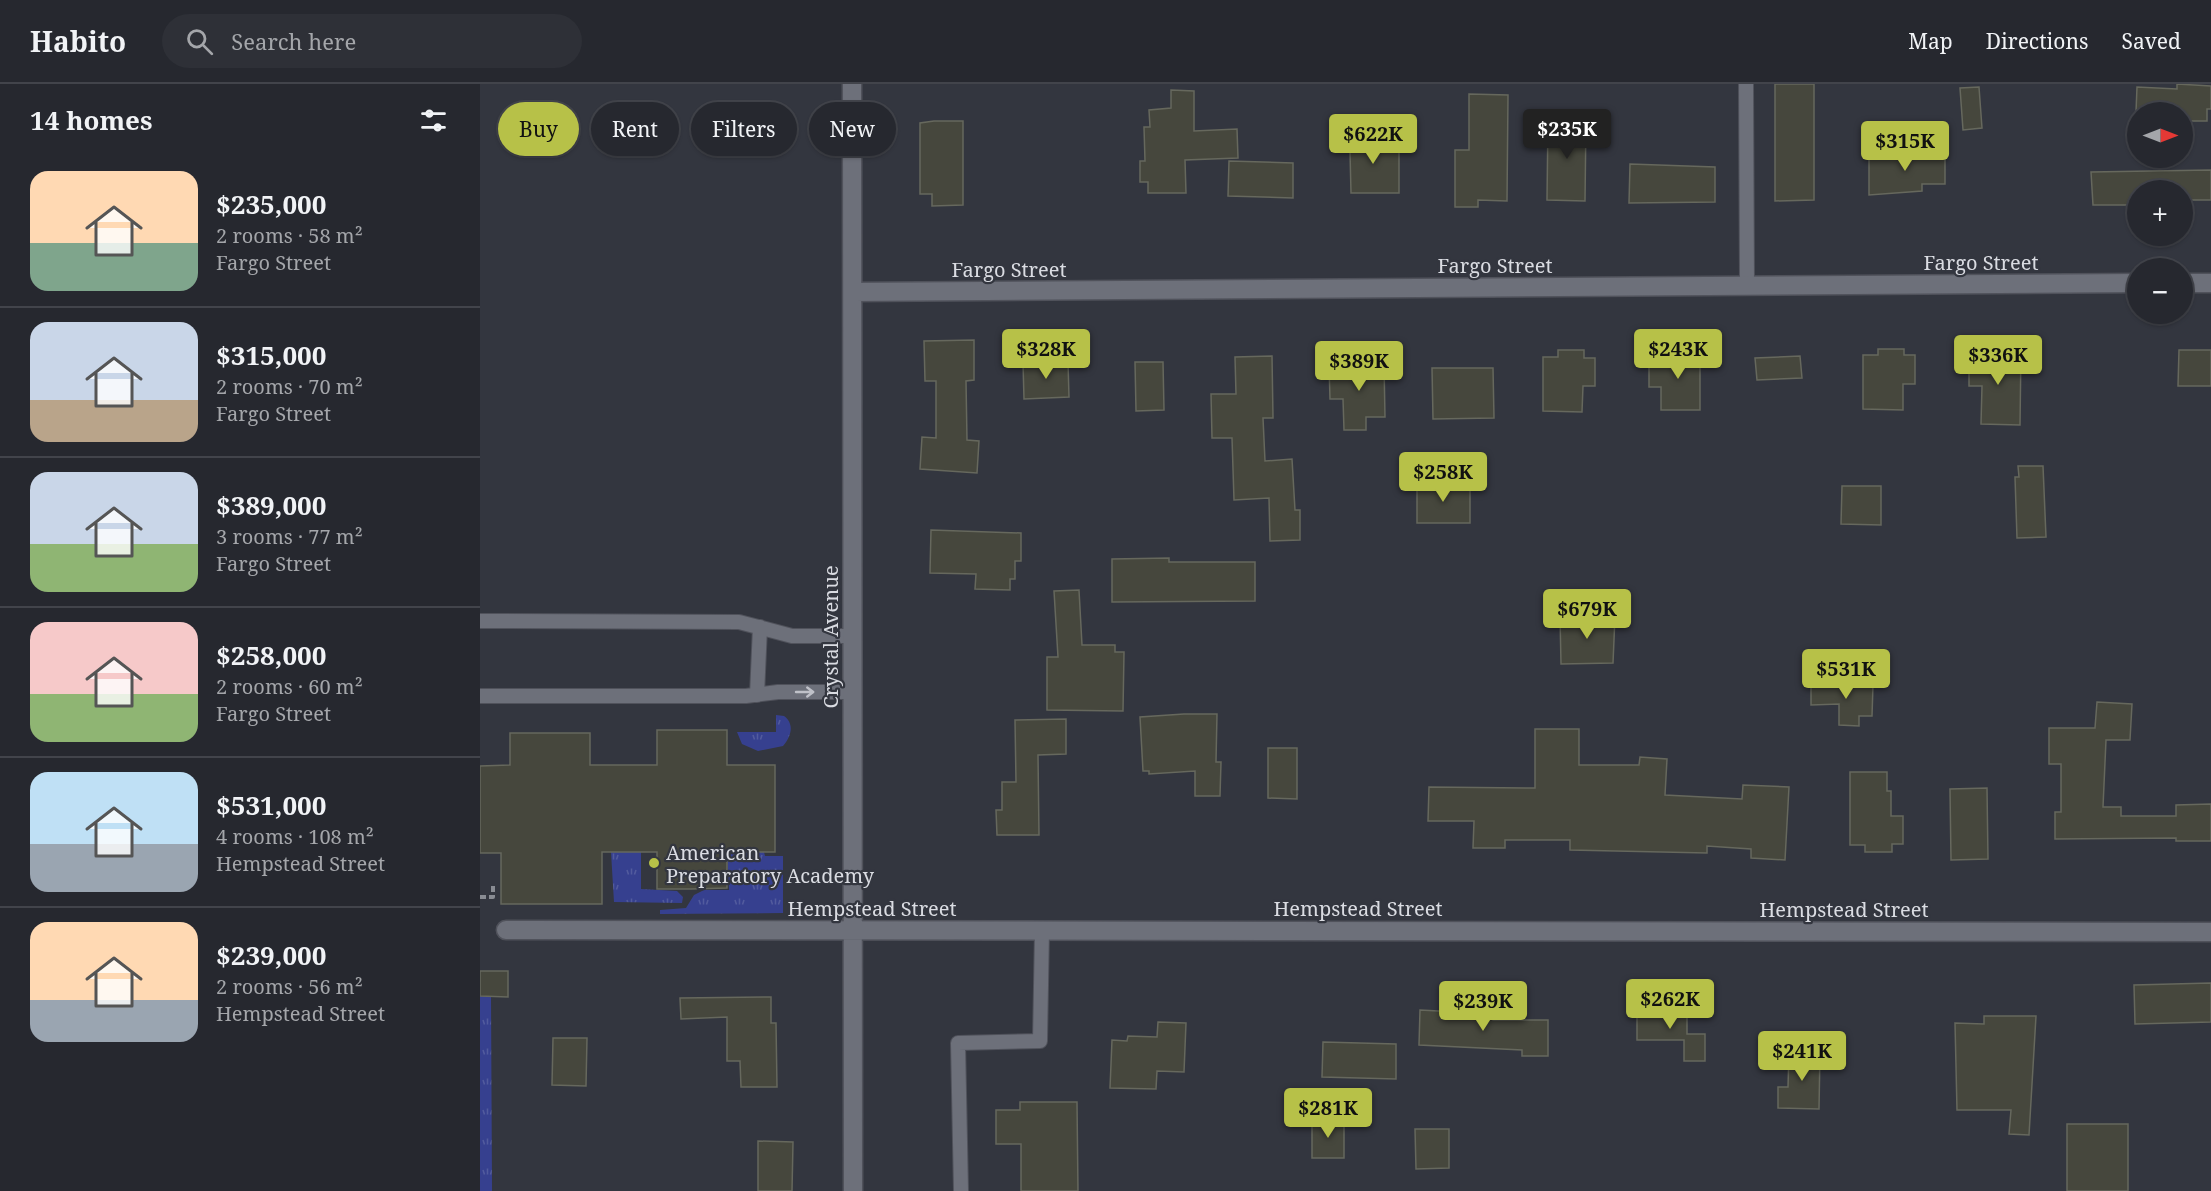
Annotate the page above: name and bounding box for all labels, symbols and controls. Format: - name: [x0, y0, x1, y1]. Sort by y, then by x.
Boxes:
- search box: [162, 14, 582, 68]
- text: Habito: [30, 22, 126, 60]
- icon: search: [183, 25, 216, 58]
- text: Search here: [231, 26, 356, 56]
- text: Map: [1908, 27, 1953, 55]
- text: Directions: [1986, 27, 2088, 55]
- text: Saved: [2121, 27, 2181, 55]
- text: 14 homes: [30, 102, 152, 138]
- chip: Buy: [498, 102, 579, 156]
- chip: Rent: [591, 102, 679, 156]
- chip: Filters: [691, 102, 797, 156]
- chip: New: [809, 102, 896, 156]
- north arrow: [2127, 102, 2193, 168]
- map controls: [2127, 102, 2193, 324]
- icon: filters: [417, 104, 450, 137]
- pin: $235K: [1525, 109, 1609, 160]
- pin: $622K: [1331, 114, 1415, 165]
- text: $235K: [1537, 115, 1597, 142]
- text: $622K: [1343, 120, 1403, 147]
- pin: $315K: [1863, 121, 1947, 172]
- text: $315K: [1875, 127, 1935, 154]
- button: +: [2127, 180, 2193, 246]
- text: $235,000: [216, 186, 326, 222]
- icon: home: [78, 195, 150, 267]
- text: 2 rooms · 58 m²: [216, 222, 363, 249]
- text: Fargo Street: [216, 249, 331, 276]
- street label: Fargo Street: [1924, 249, 2038, 276]
- street label: Fargo Street: [1438, 252, 1552, 279]
- street label: Fargo Street: [952, 256, 1066, 283]
- button: −: [2127, 258, 2193, 324]
- pin: $328K: [1004, 329, 1088, 380]
- pin: $243K: [1636, 329, 1720, 380]
- text: $328K: [1016, 335, 1076, 362]
- text: $243K: [1648, 335, 1708, 362]
- pin: $336K: [1956, 335, 2040, 386]
- text: $315,000: [216, 337, 326, 373]
- pin: $389K: [1317, 341, 1401, 392]
- text: $336K: [1968, 341, 2028, 368]
- icon: home: [78, 346, 150, 418]
- text: $389K: [1329, 347, 1389, 374]
- text: 2 rooms · 70 m²: [216, 373, 363, 400]
- text: Fargo Street: [216, 400, 331, 427]
- pin: $258K: [1401, 452, 1485, 503]
- text: $258K: [1413, 458, 1473, 485]
- text: $389,000: [216, 487, 326, 523]
- icon: home: [78, 496, 150, 568]
- text: 3 rooms · 77 m²: [216, 523, 363, 550]
- text: Fargo Street: [216, 550, 331, 577]
- street label: Crystal Avenue: [817, 565, 844, 709]
- pin: $679K: [1545, 589, 1629, 640]
- text: $679K: [1557, 595, 1617, 622]
- text: $258,000: [216, 637, 326, 673]
- icon: home: [78, 646, 150, 718]
- pin: $531K: [1804, 649, 1888, 700]
- text: $531K: [1816, 655, 1876, 682]
- text: 2 rooms · 60 m²: [216, 673, 363, 700]
- one-way arrow: [794, 686, 814, 698]
- text: Fargo Street: [216, 700, 331, 727]
- text: $531,000: [216, 787, 326, 823]
- icon: home: [78, 796, 150, 868]
- text: 4 rooms · 108 m²: [216, 823, 374, 850]
- place label: American Preparatory Academy: [666, 839, 875, 889]
- text: Hempstead Street: [216, 850, 385, 877]
- marker: American Preparatory Academy: [647, 856, 661, 870]
- street label: Hempstead Street: [787, 895, 957, 922]
- street label: Hempstead Street: [1273, 895, 1443, 922]
- street label: Hempstead Street: [1759, 896, 1929, 923]
- text: $239,000: [216, 937, 326, 973]
- icon: home: [78, 946, 150, 1018]
- text: 2 rooms · 56 m²: [216, 973, 363, 1000]
- pin: $262K: [1628, 979, 1712, 1030]
- pin: $239K: [1441, 981, 1525, 1032]
- text: $262K: [1640, 985, 1700, 1012]
- text: $239K: [1453, 987, 1513, 1014]
- text: Hempstead Street: [216, 1000, 385, 1027]
- pin: $241K: [1760, 1031, 1844, 1082]
- text: $241K: [1772, 1037, 1832, 1064]
- pin: $281K: [1286, 1088, 1370, 1139]
- text: $281K: [1298, 1094, 1358, 1121]

